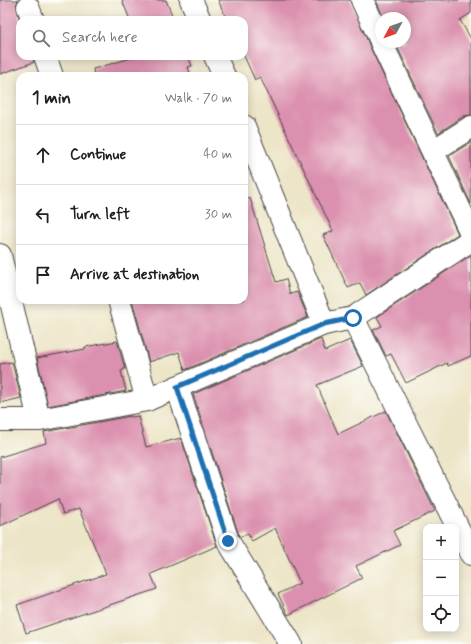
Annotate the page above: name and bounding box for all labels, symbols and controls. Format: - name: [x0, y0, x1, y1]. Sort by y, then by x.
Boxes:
- north arrow: [375, 12, 411, 48]
- search box: [16, 16, 248, 60]
- icon: search: [30, 27, 52, 49]
- text: Search here: [62, 28, 138, 48]
- text: 1 min: [32, 87, 71, 109]
- text: Walk · 70 m: [165, 90, 232, 107]
- icon: ahead: [32, 144, 54, 166]
- text: Continue: [70, 145, 126, 165]
- text: 40 m: [203, 146, 232, 163]
- icon: left: [32, 204, 54, 226]
- text: Turn left: [70, 205, 130, 225]
- text: 30 m: [205, 206, 232, 223]
- icon: arrive: [32, 264, 54, 286]
- text: Arrive at destination: [70, 265, 199, 285]
- route start: [344, 309, 362, 327]
- map controls: [423, 524, 459, 632]
- button: +: [423, 524, 459, 560]
- route end: [219, 532, 237, 550]
- button: −: [423, 560, 459, 596]
- button: locate: [423, 596, 459, 632]

